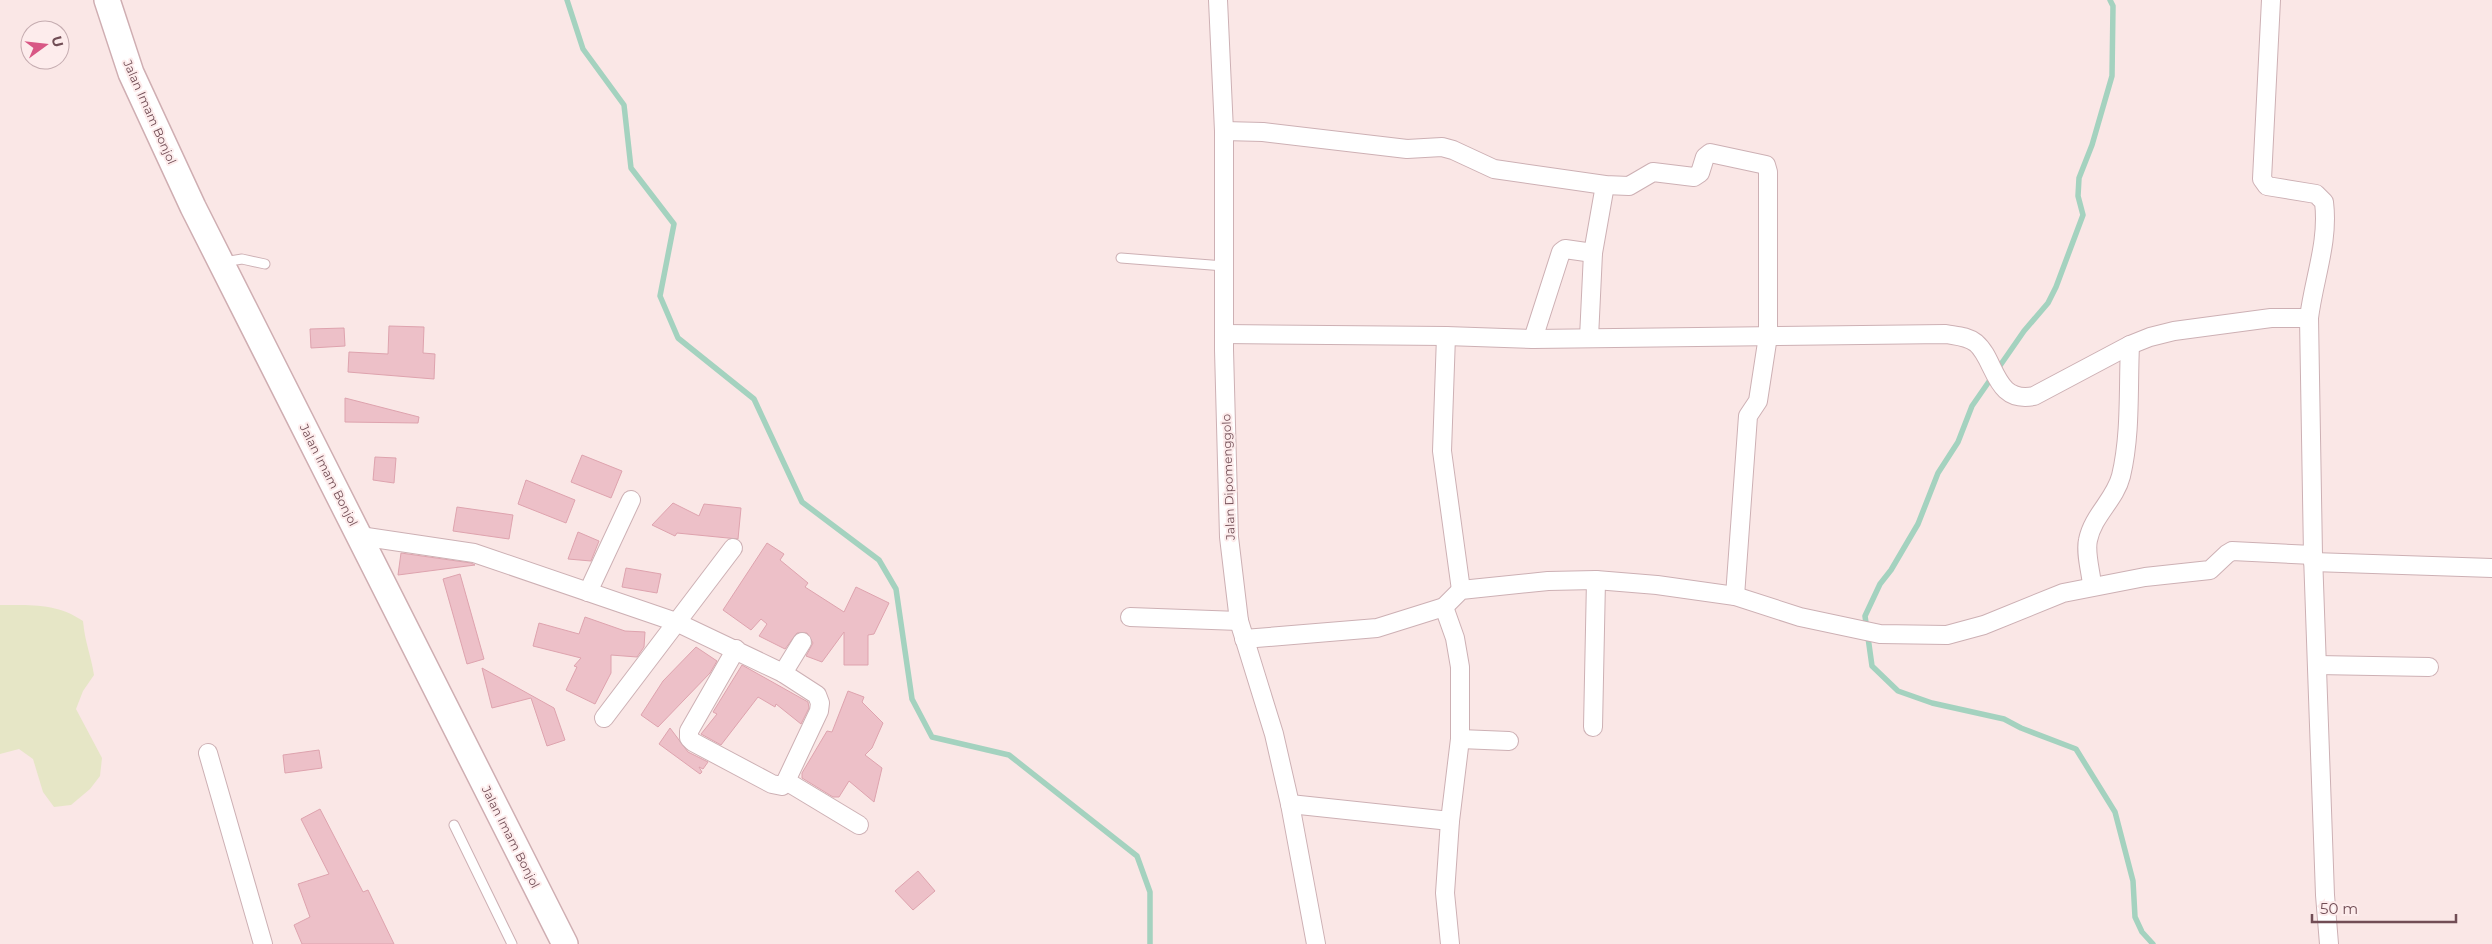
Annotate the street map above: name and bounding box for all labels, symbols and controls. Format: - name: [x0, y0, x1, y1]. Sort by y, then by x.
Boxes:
- north arrow: [20, 20, 70, 70]
- text: U: [47, 34, 68, 49]
- street label: Jalan Imam Bonjol: [120, 57, 180, 167]
- street label: Jalan Dipomenggolo: [1218, 414, 1238, 541]
- street label: Jalan Imam Bonjol: [296, 420, 361, 529]
- street label: Jalan Imam Bonjol: [478, 782, 543, 891]
- scale bar: [2312, 892, 2456, 924]
- text: 50 m: [2320, 899, 2358, 918]

